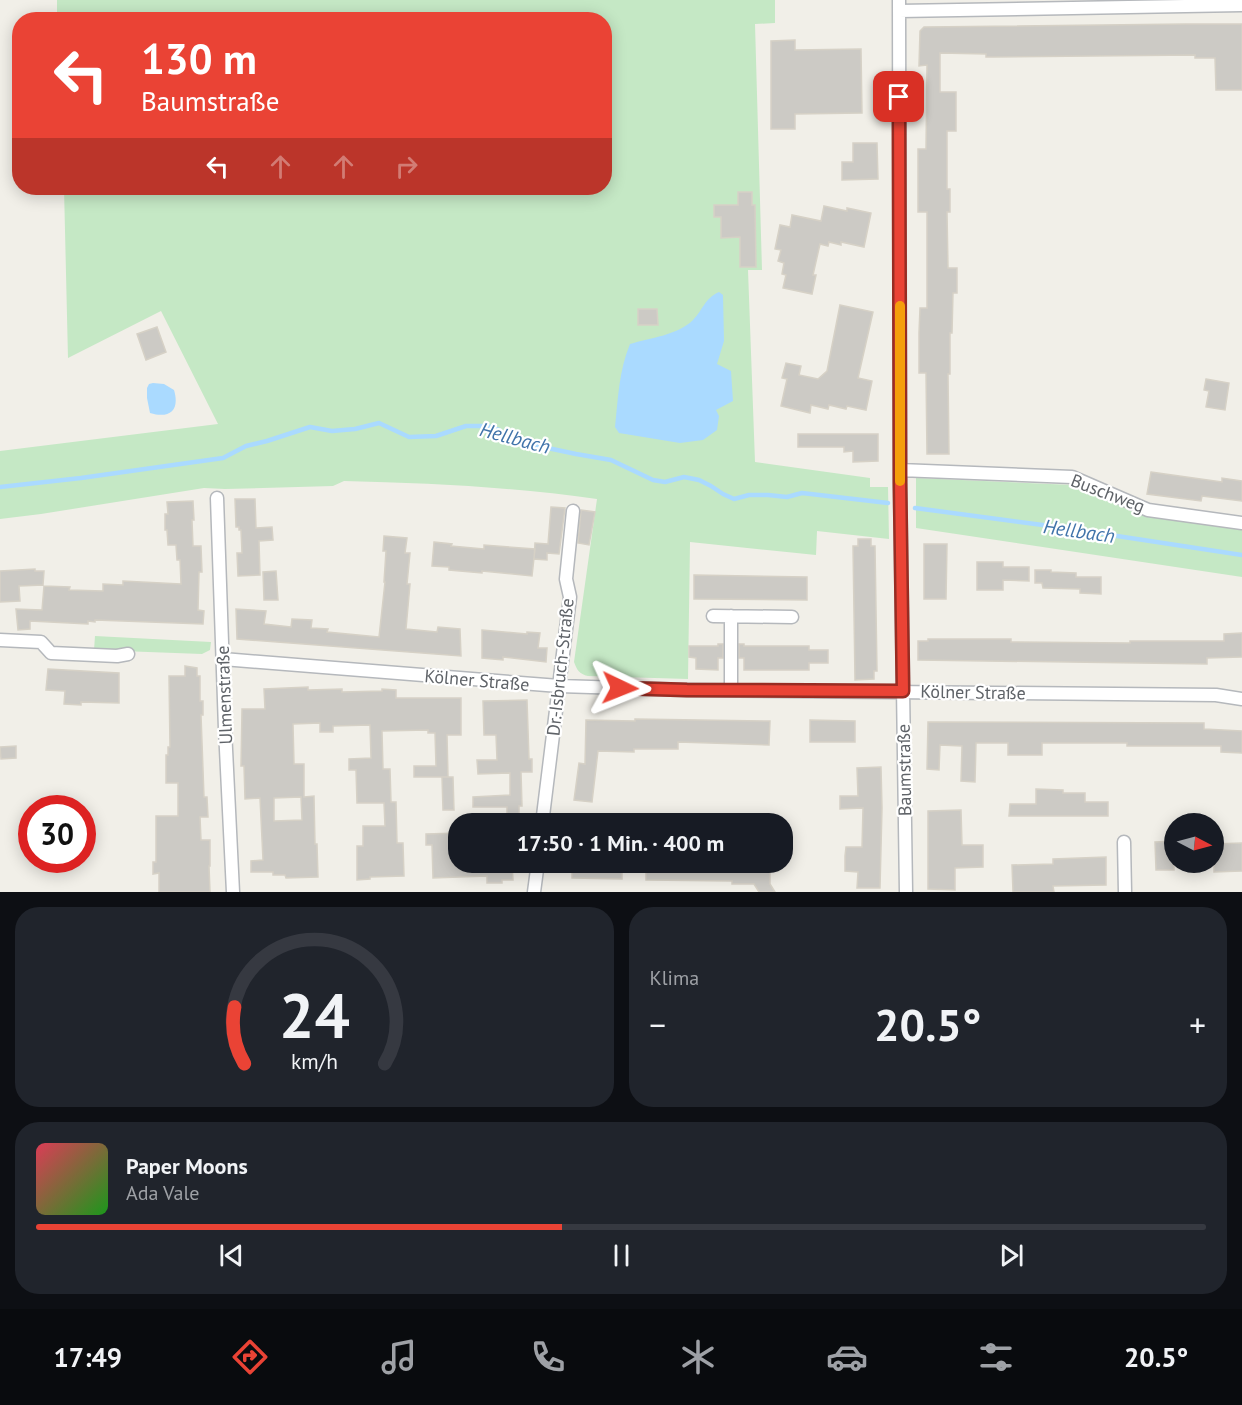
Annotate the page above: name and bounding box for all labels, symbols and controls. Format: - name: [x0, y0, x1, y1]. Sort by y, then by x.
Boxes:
- text: 130 m: [141, 31, 257, 86]
- icon: left: [42, 36, 120, 114]
- pin: [873, 71, 924, 122]
- icon: arrive: [882, 80, 915, 113]
- text: Baumstraße: [141, 84, 279, 118]
- icon: left: [201, 150, 234, 183]
- icon: ahead: [264, 150, 297, 183]
- icon: ahead: [327, 150, 360, 183]
- icon: right: [390, 150, 423, 183]
- water label: Hellbach: [477, 416, 553, 460]
- street label: Buschweg: [1068, 468, 1148, 518]
- water label: Hellbach: [1042, 513, 1116, 549]
- street label: Dr.-Isbruch-Straße: [541, 597, 579, 737]
- street label: Ulmenstraße: [211, 645, 237, 745]
- position arrow: [588, 656, 652, 720]
- street label: Kölner Straße: [423, 664, 531, 696]
- street label: Kölner Straße: [920, 680, 1026, 704]
- street label: Baumstraße: [892, 724, 916, 816]
- speed limit sign: 30: [18, 795, 96, 873]
- north arrow: [1164, 813, 1224, 873]
- map controls: [1164, 813, 1224, 873]
- text: 17:50 · 1 Min. · 400 m: [517, 829, 724, 857]
- text: Klima: [650, 965, 699, 991]
- text: 24: [279, 974, 350, 1055]
- text: 20.5°: [874, 995, 981, 1053]
- text: −: [650, 1003, 666, 1046]
- text: +: [1189, 1003, 1206, 1046]
- text: km/h: [291, 1047, 338, 1075]
- text: Paper Moons: [126, 1152, 248, 1180]
- text: Ada Vale: [126, 1180, 199, 1206]
- icon: previous: [215, 1239, 248, 1272]
- icon: pause: [605, 1239, 638, 1272]
- icon: next: [995, 1239, 1028, 1272]
- icon: directions: [229, 1336, 271, 1378]
- icon: music: [378, 1336, 420, 1378]
- icon: phone: [527, 1336, 569, 1378]
- icon: climate: [677, 1336, 719, 1378]
- icon: car: [826, 1336, 868, 1378]
- icon: filters: [975, 1336, 1017, 1378]
- text: 17:49: [54, 1340, 122, 1374]
- text: 20.5°: [1124, 1340, 1188, 1374]

